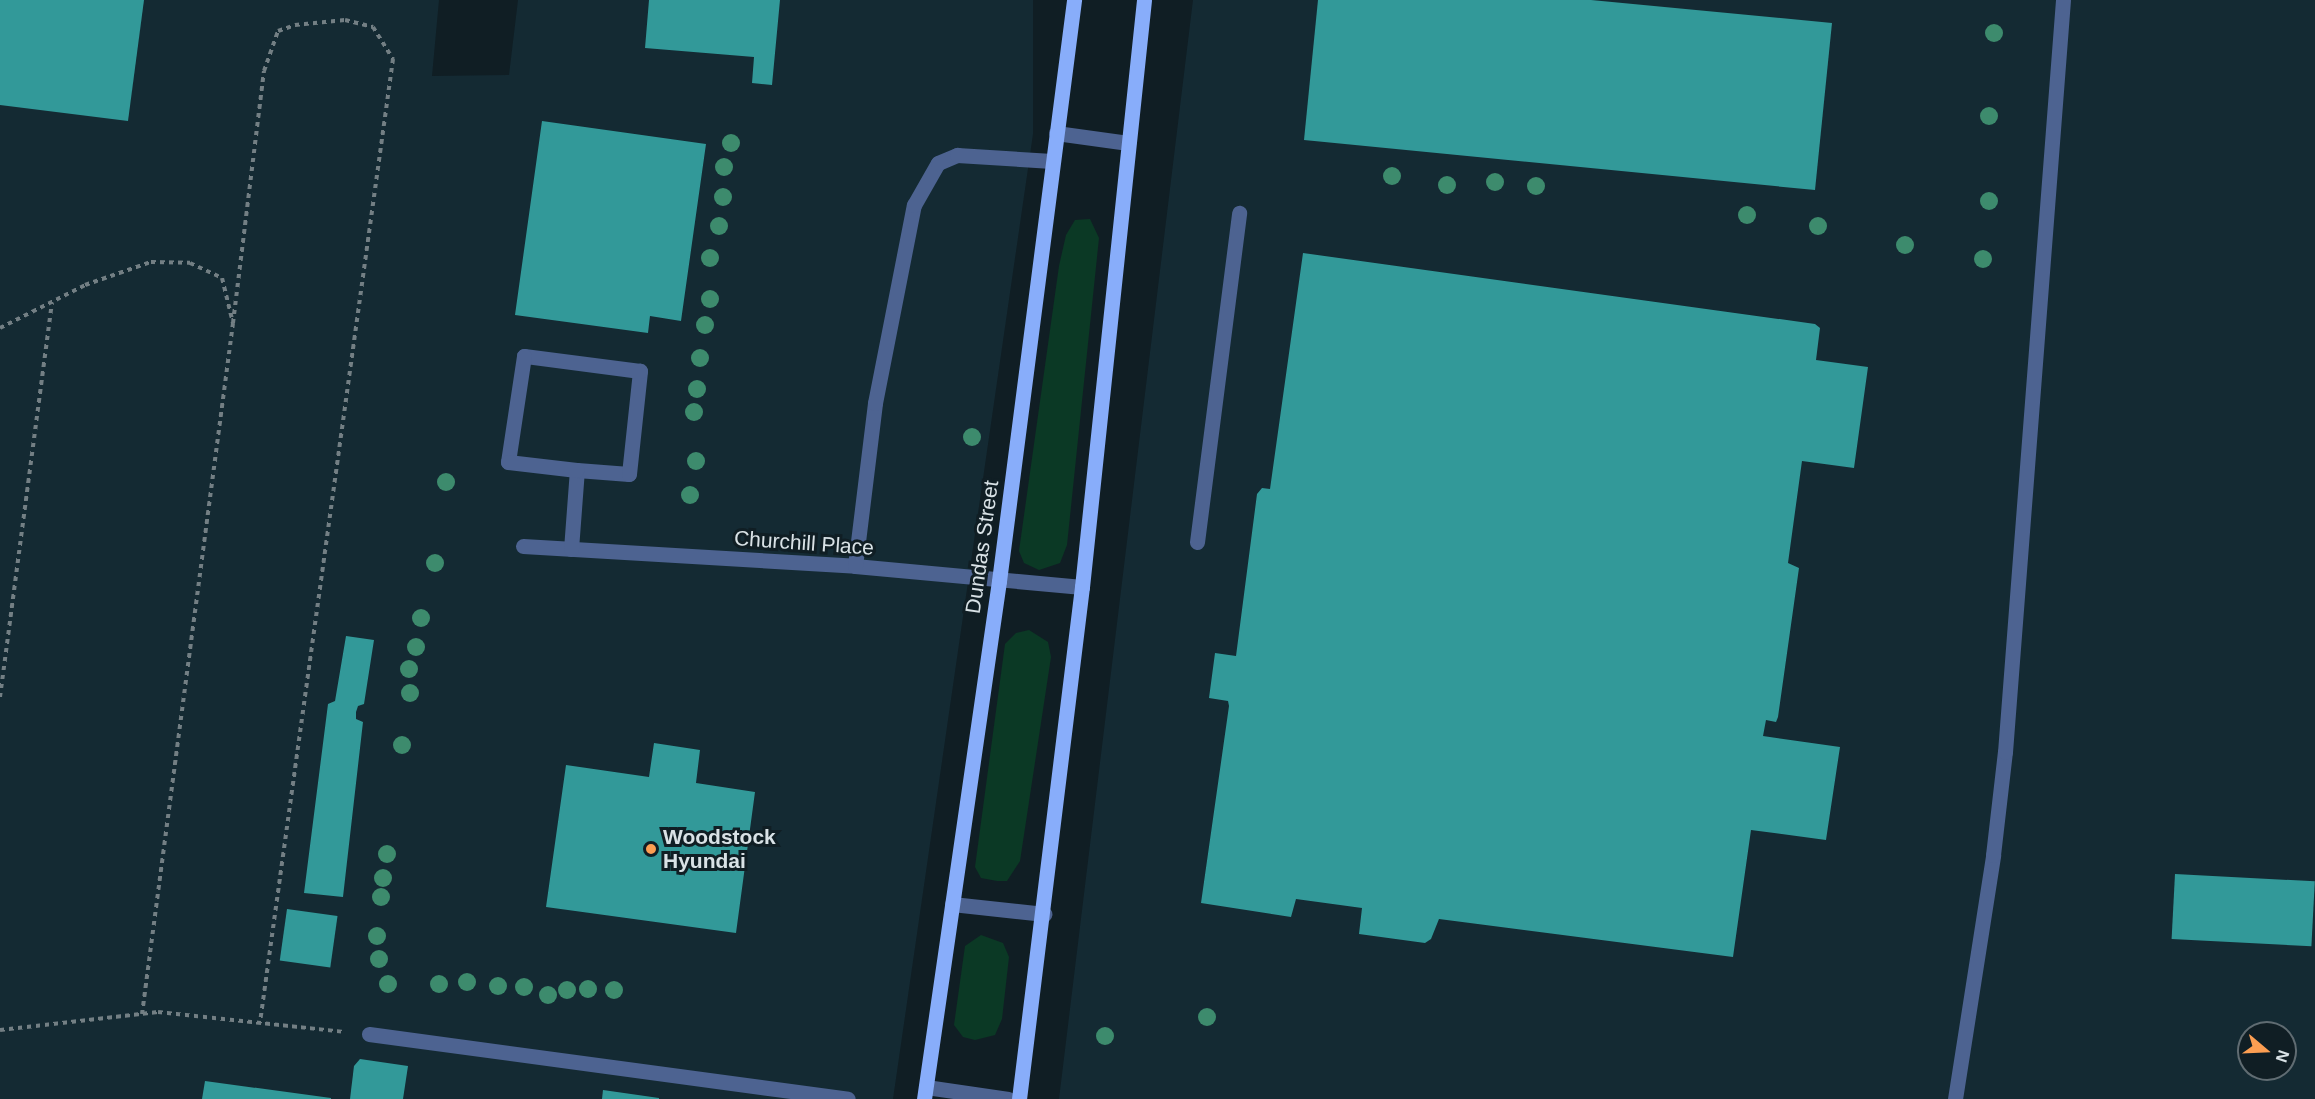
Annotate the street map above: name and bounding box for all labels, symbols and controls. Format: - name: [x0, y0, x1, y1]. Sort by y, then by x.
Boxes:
- street label: Dundas Street: [960, 479, 1004, 615]
- street label: Churchill Place: [733, 526, 875, 560]
- place label: Woodstock Hyundai: [663, 824, 776, 874]
- marker: Woodstock Hyundai: [644, 842, 658, 856]
- north arrow: [2237, 1021, 2297, 1081]
- text: N: [2273, 1048, 2293, 1065]

